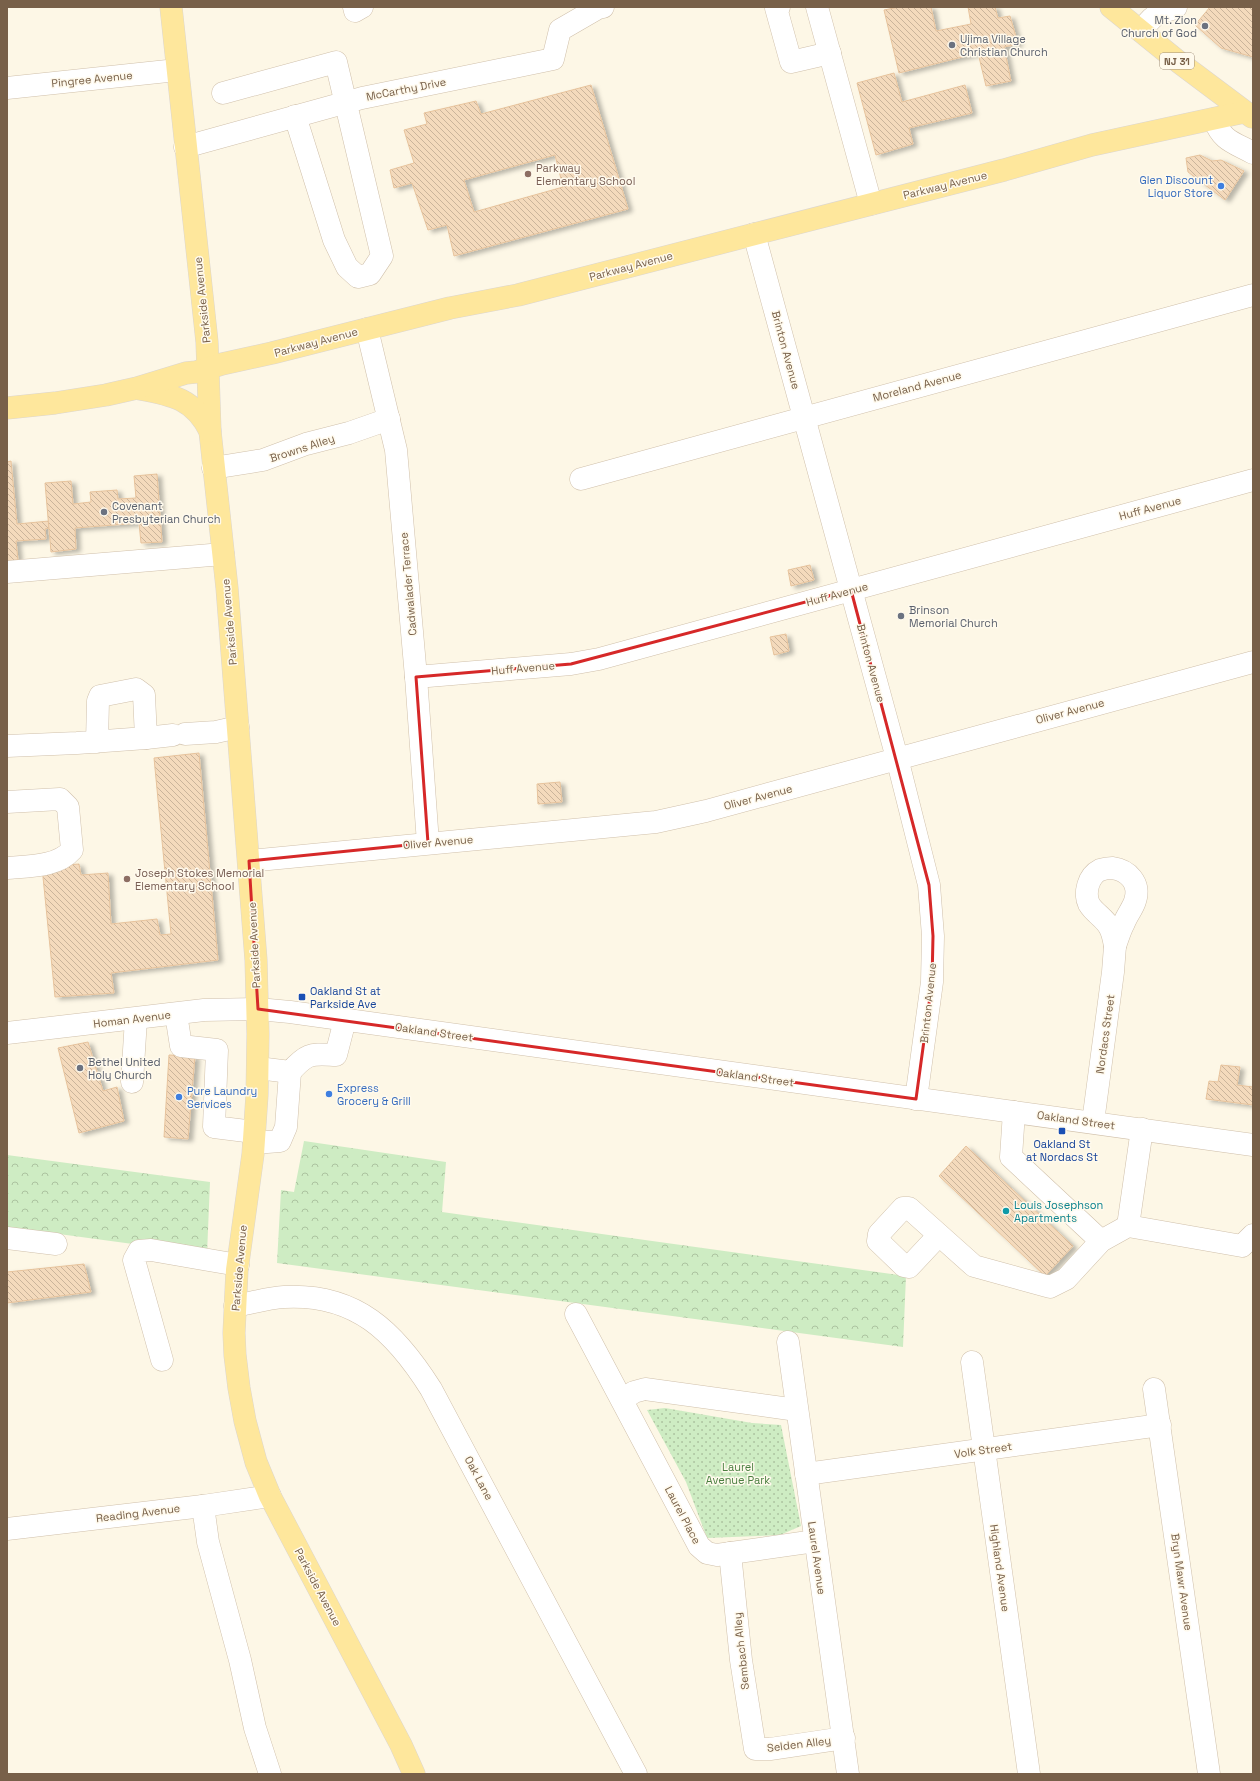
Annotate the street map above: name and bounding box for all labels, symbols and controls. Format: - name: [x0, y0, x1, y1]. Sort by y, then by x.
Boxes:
- place label: Mt. Zion Church of God: [1121, 13, 1197, 40]
- marker: Mt. Zion Church of God: [1200, 21, 1210, 31]
- place label: Ujima Village Christian Church: [960, 32, 1048, 59]
- marker: Ujima Village Christian Church: [947, 40, 957, 50]
- road number: NJ 31: [1160, 53, 1194, 69]
- street label: Pingree Avenue: [51, 68, 133, 90]
- street label: McCarthy Drive: [365, 74, 447, 104]
- place label: Parkway Elementary School: [536, 161, 635, 188]
- street label: Parkway Avenue: [902, 168, 988, 202]
- marker: Parkway Elementary School: [523, 169, 533, 179]
- place label: Glen Discount Liquor Store: [1139, 173, 1213, 200]
- marker: Glen Discount Liquor Store: [1216, 181, 1226, 191]
- street label: Parkway Avenue: [588, 248, 674, 284]
- street label: Parkside Avenue: [191, 256, 213, 344]
- street label: Brinton Avenue: [769, 309, 803, 391]
- street label: Parkway Avenue: [273, 324, 359, 360]
- street label: Moreland Avenue: [871, 367, 963, 405]
- street label: Browns Alley: [268, 431, 336, 465]
- street label: Huff Avenue: [1117, 493, 1183, 523]
- place label: Covenant Presbyterian Church: [112, 499, 221, 526]
- marker: Covenant Presbyterian Church: [99, 507, 109, 517]
- street label: Cadwalader Terrace: [397, 532, 419, 636]
- street label: Parkside Avenue: [218, 578, 240, 666]
- street label: Huff Avenue: [804, 579, 870, 609]
- place label: Brinson Memorial Church: [909, 603, 998, 630]
- marker: Brinson Memorial Church: [896, 611, 906, 621]
- street label: Brinton Avenue: [854, 622, 888, 704]
- street label: Huff Avenue: [491, 658, 555, 678]
- street label: Oliver Avenue: [1034, 695, 1106, 727]
- street label: Oliver Avenue: [722, 781, 794, 813]
- street label: Oliver Avenue: [402, 832, 474, 852]
- place label: Joseph Stokes Memorial Elementary School: [135, 866, 264, 893]
- marker: Joseph Stokes Memorial Elementary School: [122, 874, 132, 884]
- street label: Parkside Avenue: [245, 902, 263, 988]
- street label: Brinton Avenue: [917, 962, 939, 1044]
- place label: Oakland St at Parkside Ave: [310, 984, 381, 1011]
- marker: Oakland St at Parkside Ave: [297, 992, 307, 1002]
- street label: Nordacs Street: [1092, 993, 1118, 1075]
- street label: Homan Avenue: [92, 1007, 172, 1031]
- street label: Oakland Street: [394, 1020, 474, 1044]
- place label: Bethel United Holy Church: [88, 1055, 161, 1082]
- marker: Bethel United Holy Church: [75, 1063, 85, 1073]
- street label: Oakland Street: [715, 1065, 795, 1089]
- place label: Express Grocery & Grill: [337, 1081, 411, 1108]
- place label: Pure Laundry Services: [187, 1084, 257, 1111]
- marker: Express Grocery & Grill: [324, 1089, 334, 1099]
- marker: Pure Laundry Services: [174, 1092, 184, 1102]
- street label: Oakland Street: [1036, 1108, 1116, 1132]
- marker: Oakland St at Nordacs St: [1057, 1126, 1067, 1136]
- place label: Oakland St at Nordacs St: [1026, 1137, 1098, 1164]
- place label: Louis Josephson Apartments: [1014, 1198, 1103, 1225]
- marker: Louis Josephson Apartments: [1001, 1206, 1011, 1216]
- street label: Parkside Avenue: [228, 1224, 250, 1312]
- street label: Volk Street: [953, 1439, 1013, 1461]
- street label: Oak Lane: [462, 1454, 496, 1502]
- park label: Laurel Avenue Park: [706, 1460, 770, 1487]
- street label: Laurel Place: [662, 1484, 704, 1546]
- street label: Reading Avenue: [95, 1501, 181, 1525]
- street label: Laurel Avenue: [805, 1521, 829, 1595]
- street label: Highland Avenue: [987, 1523, 1013, 1613]
- street label: Bryn Mawr Avenue: [1168, 1533, 1196, 1631]
- street label: Parkside Avenue: [292, 1546, 344, 1628]
- street label: Sembach Alley: [730, 1612, 752, 1690]
- street label: Selden Alley: [766, 1733, 832, 1755]

